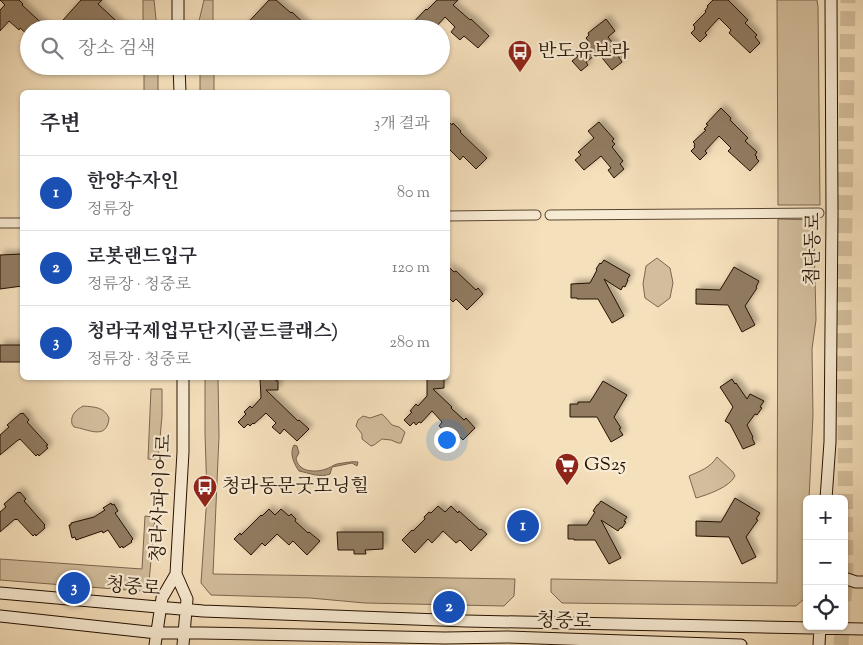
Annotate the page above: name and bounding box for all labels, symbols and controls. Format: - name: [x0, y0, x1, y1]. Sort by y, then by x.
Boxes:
- search box: [20, 20, 450, 75]
- icon: search: [38, 34, 66, 62]
- text: 장소 검색: [78, 36, 155, 63]
- bus stop icon: 반도유보라: [507, 39, 533, 73]
- place label: 반도유보라: [538, 39, 630, 66]
- text: 주변: [40, 110, 81, 140]
- text: 3개 결과: [374, 113, 430, 136]
- text: 한양수자인: [87, 169, 179, 196]
- text: 1: [53, 182, 59, 205]
- text: 80 m: [397, 182, 430, 205]
- text: 정류장: [87, 199, 133, 222]
- street label: 첨단동로: [800, 212, 828, 286]
- text: 로봇랜드입구: [87, 244, 197, 271]
- text: 2: [52, 257, 60, 280]
- text: 120 m: [392, 257, 430, 280]
- text: 정류장 · 청중로: [87, 274, 191, 297]
- text: 청라국제업무단지(골드클래스): [87, 319, 338, 346]
- text: 3: [53, 332, 59, 355]
- text: 280 m: [389, 332, 430, 355]
- text: 정류장 · 청중로: [87, 349, 191, 372]
- your location: [434, 427, 460, 453]
- street label: 청라사파이어로: [145, 433, 179, 563]
- supermarket icon: GS25: [554, 452, 580, 486]
- place label: GS25: [584, 452, 627, 479]
- bus stop icon: 청라동문굿모닝힐: [192, 474, 218, 508]
- place label: 청라동문굿모닝힐: [222, 474, 369, 501]
- map controls: [803, 495, 848, 630]
- button: +: [803, 495, 848, 540]
- pin: 1: [507, 507, 539, 545]
- button: −: [803, 540, 848, 585]
- pin: 3: [58, 569, 90, 607]
- street label: 청중로: [104, 572, 162, 604]
- button: locate: [803, 585, 848, 630]
- pin: 2: [433, 588, 465, 626]
- street label: 청중로: [536, 608, 592, 636]

